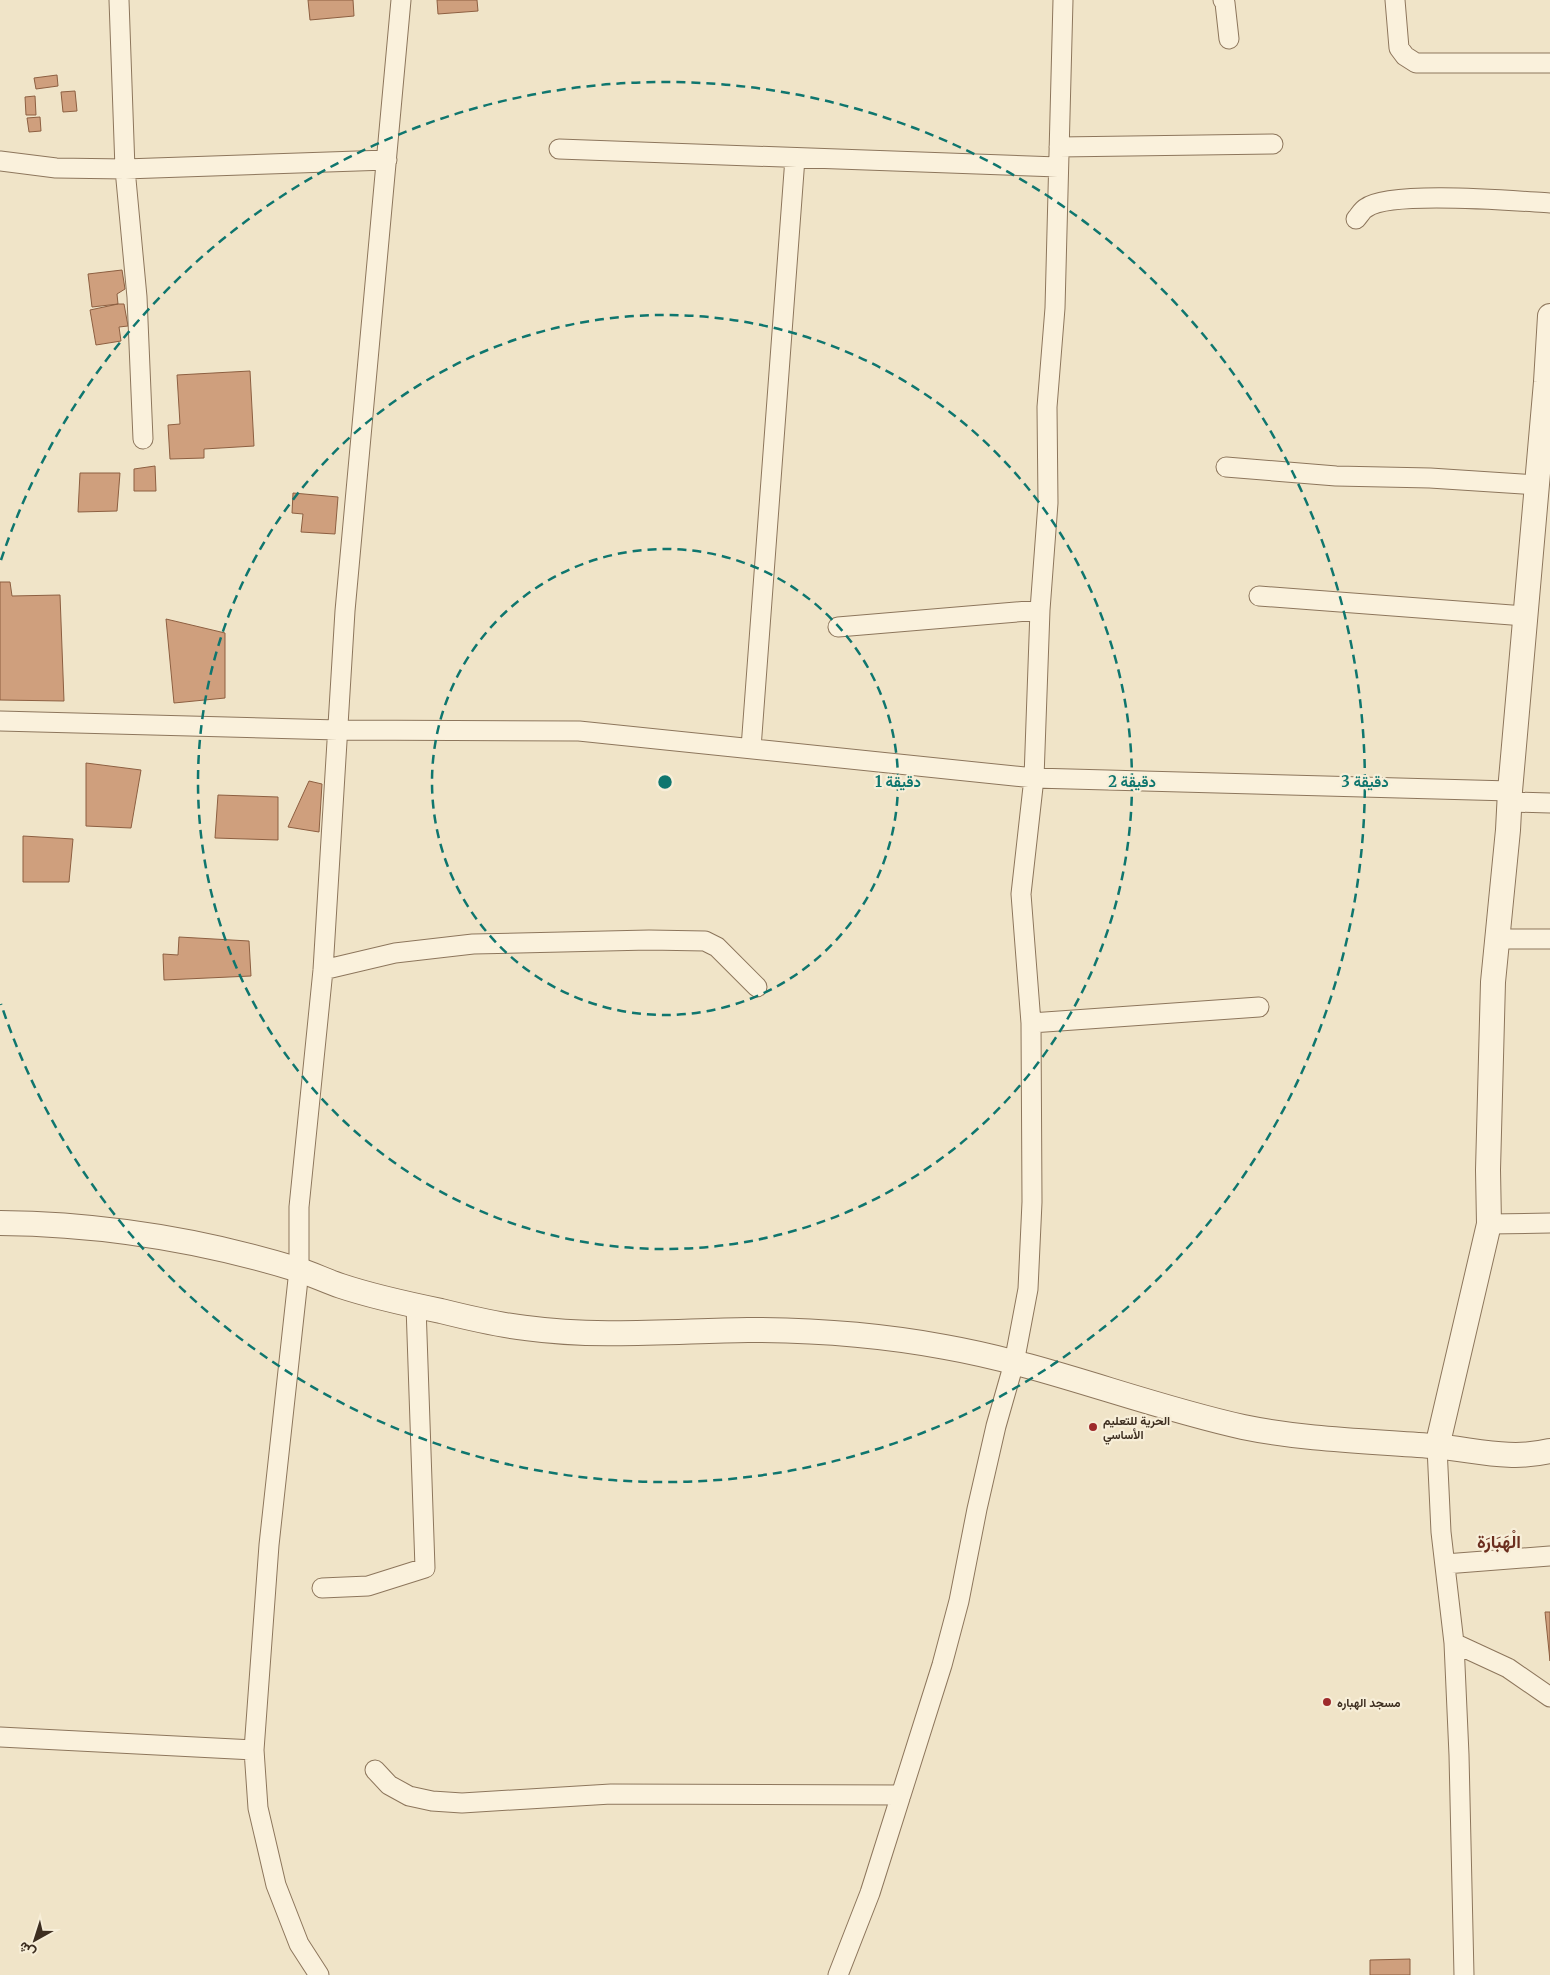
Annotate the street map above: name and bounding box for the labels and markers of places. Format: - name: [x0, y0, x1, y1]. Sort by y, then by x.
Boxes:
- centre of rings: [656, 773, 674, 791]
- place label: الحرية للتعليم الأساسي: [1103, 1413, 1170, 1445]
- marker: الحرية للتعليم الأساسي: [1087, 1421, 1099, 1433]
- place label: مسجد الهباره: [1337, 1695, 1401, 1711]
- marker: مسجد الهباره: [1321, 1696, 1333, 1708]

